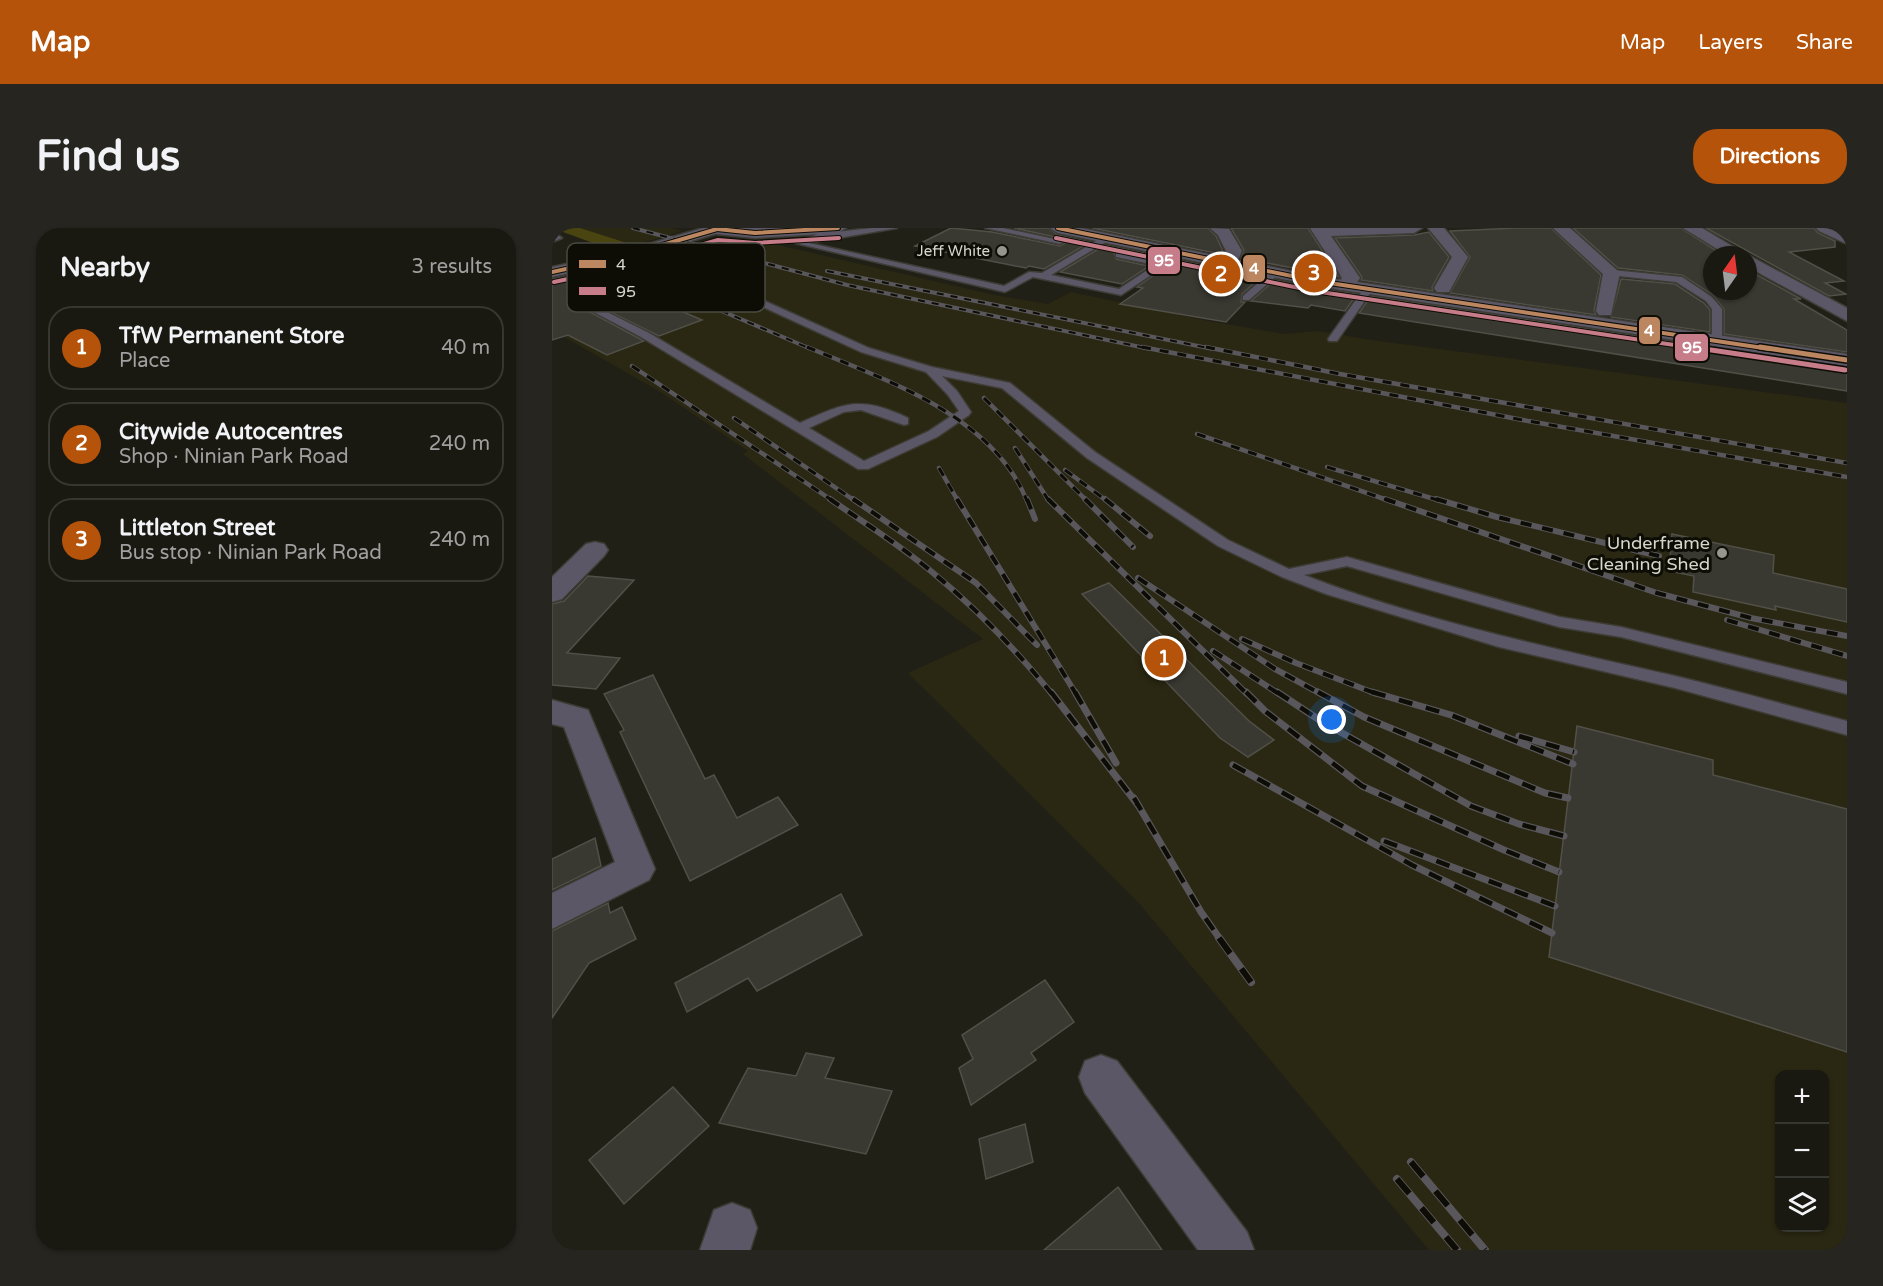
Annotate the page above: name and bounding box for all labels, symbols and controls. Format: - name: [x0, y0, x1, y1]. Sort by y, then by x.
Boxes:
- text: Map: [30, 25, 90, 59]
- text: Map: [1620, 30, 1665, 55]
- text: Layers: [1698, 30, 1763, 55]
- text: Share: [1796, 30, 1853, 55]
- button: Directions: [1693, 129, 1847, 184]
- text: Find us: [36, 131, 180, 182]
- place label: Jeff White: [917, 242, 990, 260]
- legend: [567, 243, 765, 312]
- marker: Jeff White: [995, 244, 1009, 258]
- line badge: 95: [1147, 246, 1181, 275]
- north arrow: [1703, 246, 1757, 300]
- pin: 3: [1294, 250, 1334, 296]
- text: 95: [1154, 251, 1174, 271]
- text: Nearby: [60, 252, 150, 283]
- pin: 2: [1202, 252, 1240, 296]
- line badge: 4: [1242, 254, 1266, 283]
- text: 3 results: [412, 255, 492, 279]
- text: 4: [616, 255, 626, 275]
- text: 4: [1249, 259, 1259, 279]
- text: 95: [616, 282, 636, 302]
- line badge: 4: [1638, 316, 1661, 345]
- text: 4: [1644, 321, 1654, 341]
- text: TfW Permanent Store: [119, 323, 344, 349]
- line badge: 95: [1674, 333, 1709, 362]
- text: 1: [75, 336, 88, 360]
- text: 40 m: [441, 336, 490, 360]
- text: 95: [1682, 338, 1702, 358]
- text: Place: [119, 349, 170, 373]
- text: Citywide Autocentres: [119, 419, 343, 445]
- text: 2: [75, 432, 88, 456]
- text: 240 m: [429, 432, 490, 456]
- text: Shop · Ninian Park Road: [119, 445, 349, 469]
- text: Littleton Street: [119, 515, 276, 541]
- text: 3: [75, 528, 88, 552]
- text: 240 m: [429, 528, 490, 552]
- place label: Underframe Cleaning Shed: [1587, 532, 1710, 575]
- text: Bus stop · Ninian Park Road: [119, 541, 382, 565]
- marker: Underframe Cleaning Shed: [1715, 546, 1729, 560]
- pin: 1: [1144, 636, 1184, 680]
- your location: [1317, 705, 1346, 734]
- map controls: [1775, 1070, 1829, 1232]
- button: +: [1775, 1070, 1829, 1124]
- button: −: [1775, 1124, 1829, 1178]
- button: layers: [1775, 1178, 1829, 1232]

